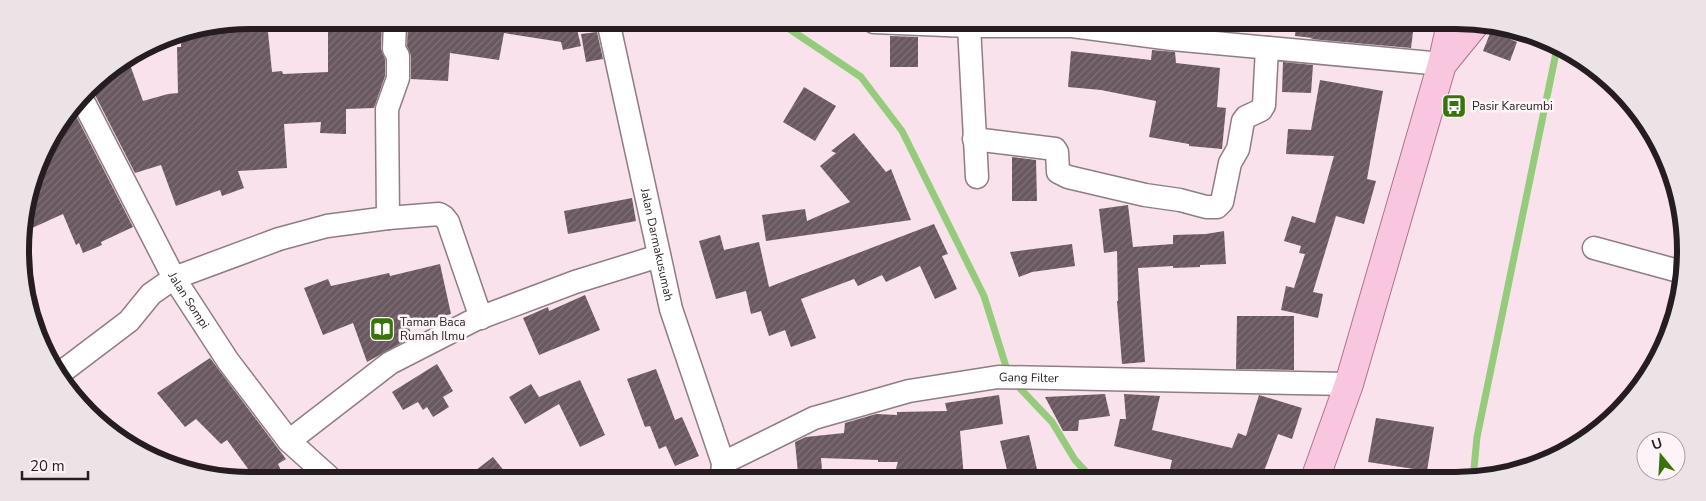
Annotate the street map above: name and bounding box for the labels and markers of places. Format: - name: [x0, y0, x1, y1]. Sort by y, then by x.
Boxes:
- bus stop icon: Pasir Kareumbi: [1441, 93, 1467, 119]
- place label: Pasir Kareumbi: [1472, 98, 1553, 114]
- place label: Taman Baca Rumah Ilmu: [400, 314, 466, 344]
- library icon: Taman Baca Rumah Ilmu: [369, 316, 395, 342]

